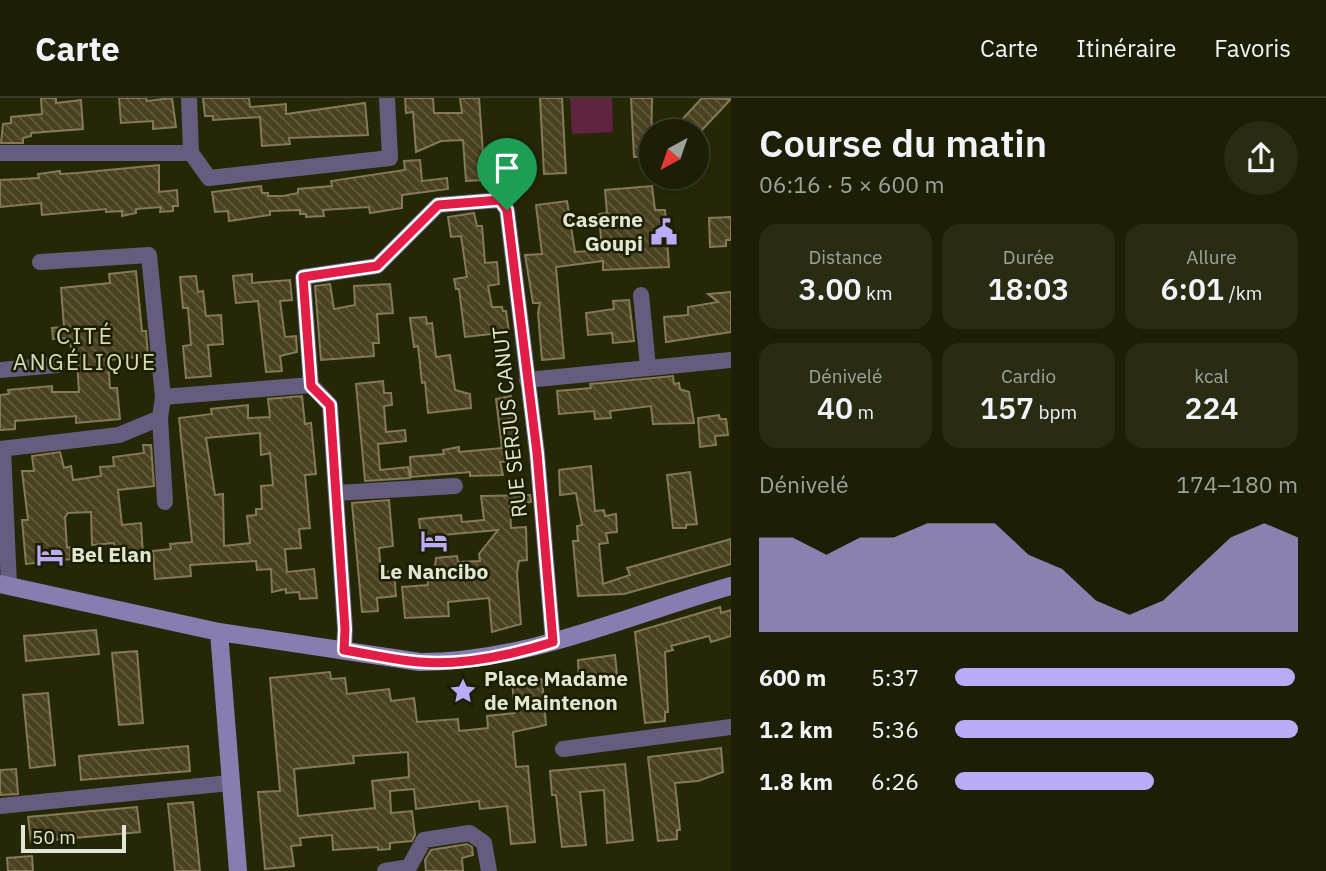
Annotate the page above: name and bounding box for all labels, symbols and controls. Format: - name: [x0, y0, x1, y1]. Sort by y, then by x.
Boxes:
- text: Carte: [35, 27, 120, 70]
- text: Carte: [980, 32, 1038, 64]
- text: Itinéraire: [1076, 32, 1176, 64]
- text: Favoris: [1214, 32, 1291, 64]
- text: Course du matin: [759, 118, 1047, 167]
- north arrow: [639, 119, 709, 189]
- map controls: [639, 119, 709, 189]
- button: share: [1224, 121, 1298, 195]
- pin: [477, 138, 537, 210]
- icon: arrive: [488, 149, 526, 187]
- text: 06:16 · 5 × 600 m: [759, 169, 945, 199]
- place label: Caserne Goupi: [562, 205, 643, 257]
- public building icon: Caserne Goupi: [649, 217, 679, 247]
- text: Distance: [808, 245, 883, 269]
- text: Durée: [1003, 245, 1054, 269]
- text: Allure: [1186, 245, 1237, 269]
- text: 3.00: [798, 269, 861, 308]
- text: 18:03: [988, 269, 1069, 308]
- text: 6:01: [1161, 269, 1224, 308]
- text: km: [861, 281, 893, 305]
- text: /km: [1224, 281, 1262, 305]
- district label: CITÉ ANGÉLIQUE: [13, 320, 157, 376]
- street label: RUE SERJUS CANUT: [485, 325, 533, 519]
- text: Dénivelé: [809, 364, 882, 388]
- text: Cardio: [1001, 364, 1056, 388]
- text: kcal: [1194, 364, 1229, 388]
- text: 40: [817, 388, 853, 427]
- text: 157: [980, 388, 1034, 427]
- text: 224: [1185, 388, 1239, 427]
- text: m: [853, 400, 874, 424]
- text: bpm: [1034, 400, 1077, 424]
- text: Dénivelé: [759, 469, 849, 499]
- text: 174–180 m: [1176, 469, 1298, 499]
- hotel icon: Le Nancibo: [419, 526, 449, 556]
- hotel icon: Bel Elan: [35, 540, 65, 570]
- place label: Bel Elan: [71, 540, 152, 568]
- place label: Le Nancibo: [380, 557, 489, 585]
- text: 600 m: [759, 662, 826, 692]
- text: 5:37: [871, 662, 919, 692]
- place label: Place Madame de Maintenon: [484, 664, 628, 716]
- place icon: Place Madame de Maintenon: [448, 676, 478, 706]
- text: 1.2 km: [759, 714, 833, 744]
- text: 5:36: [871, 714, 919, 744]
- text: 1.8 km: [759, 766, 833, 796]
- text: 6:26: [871, 766, 919, 796]
- scale bar: [21, 822, 126, 854]
- text: 50 m: [32, 825, 76, 849]

